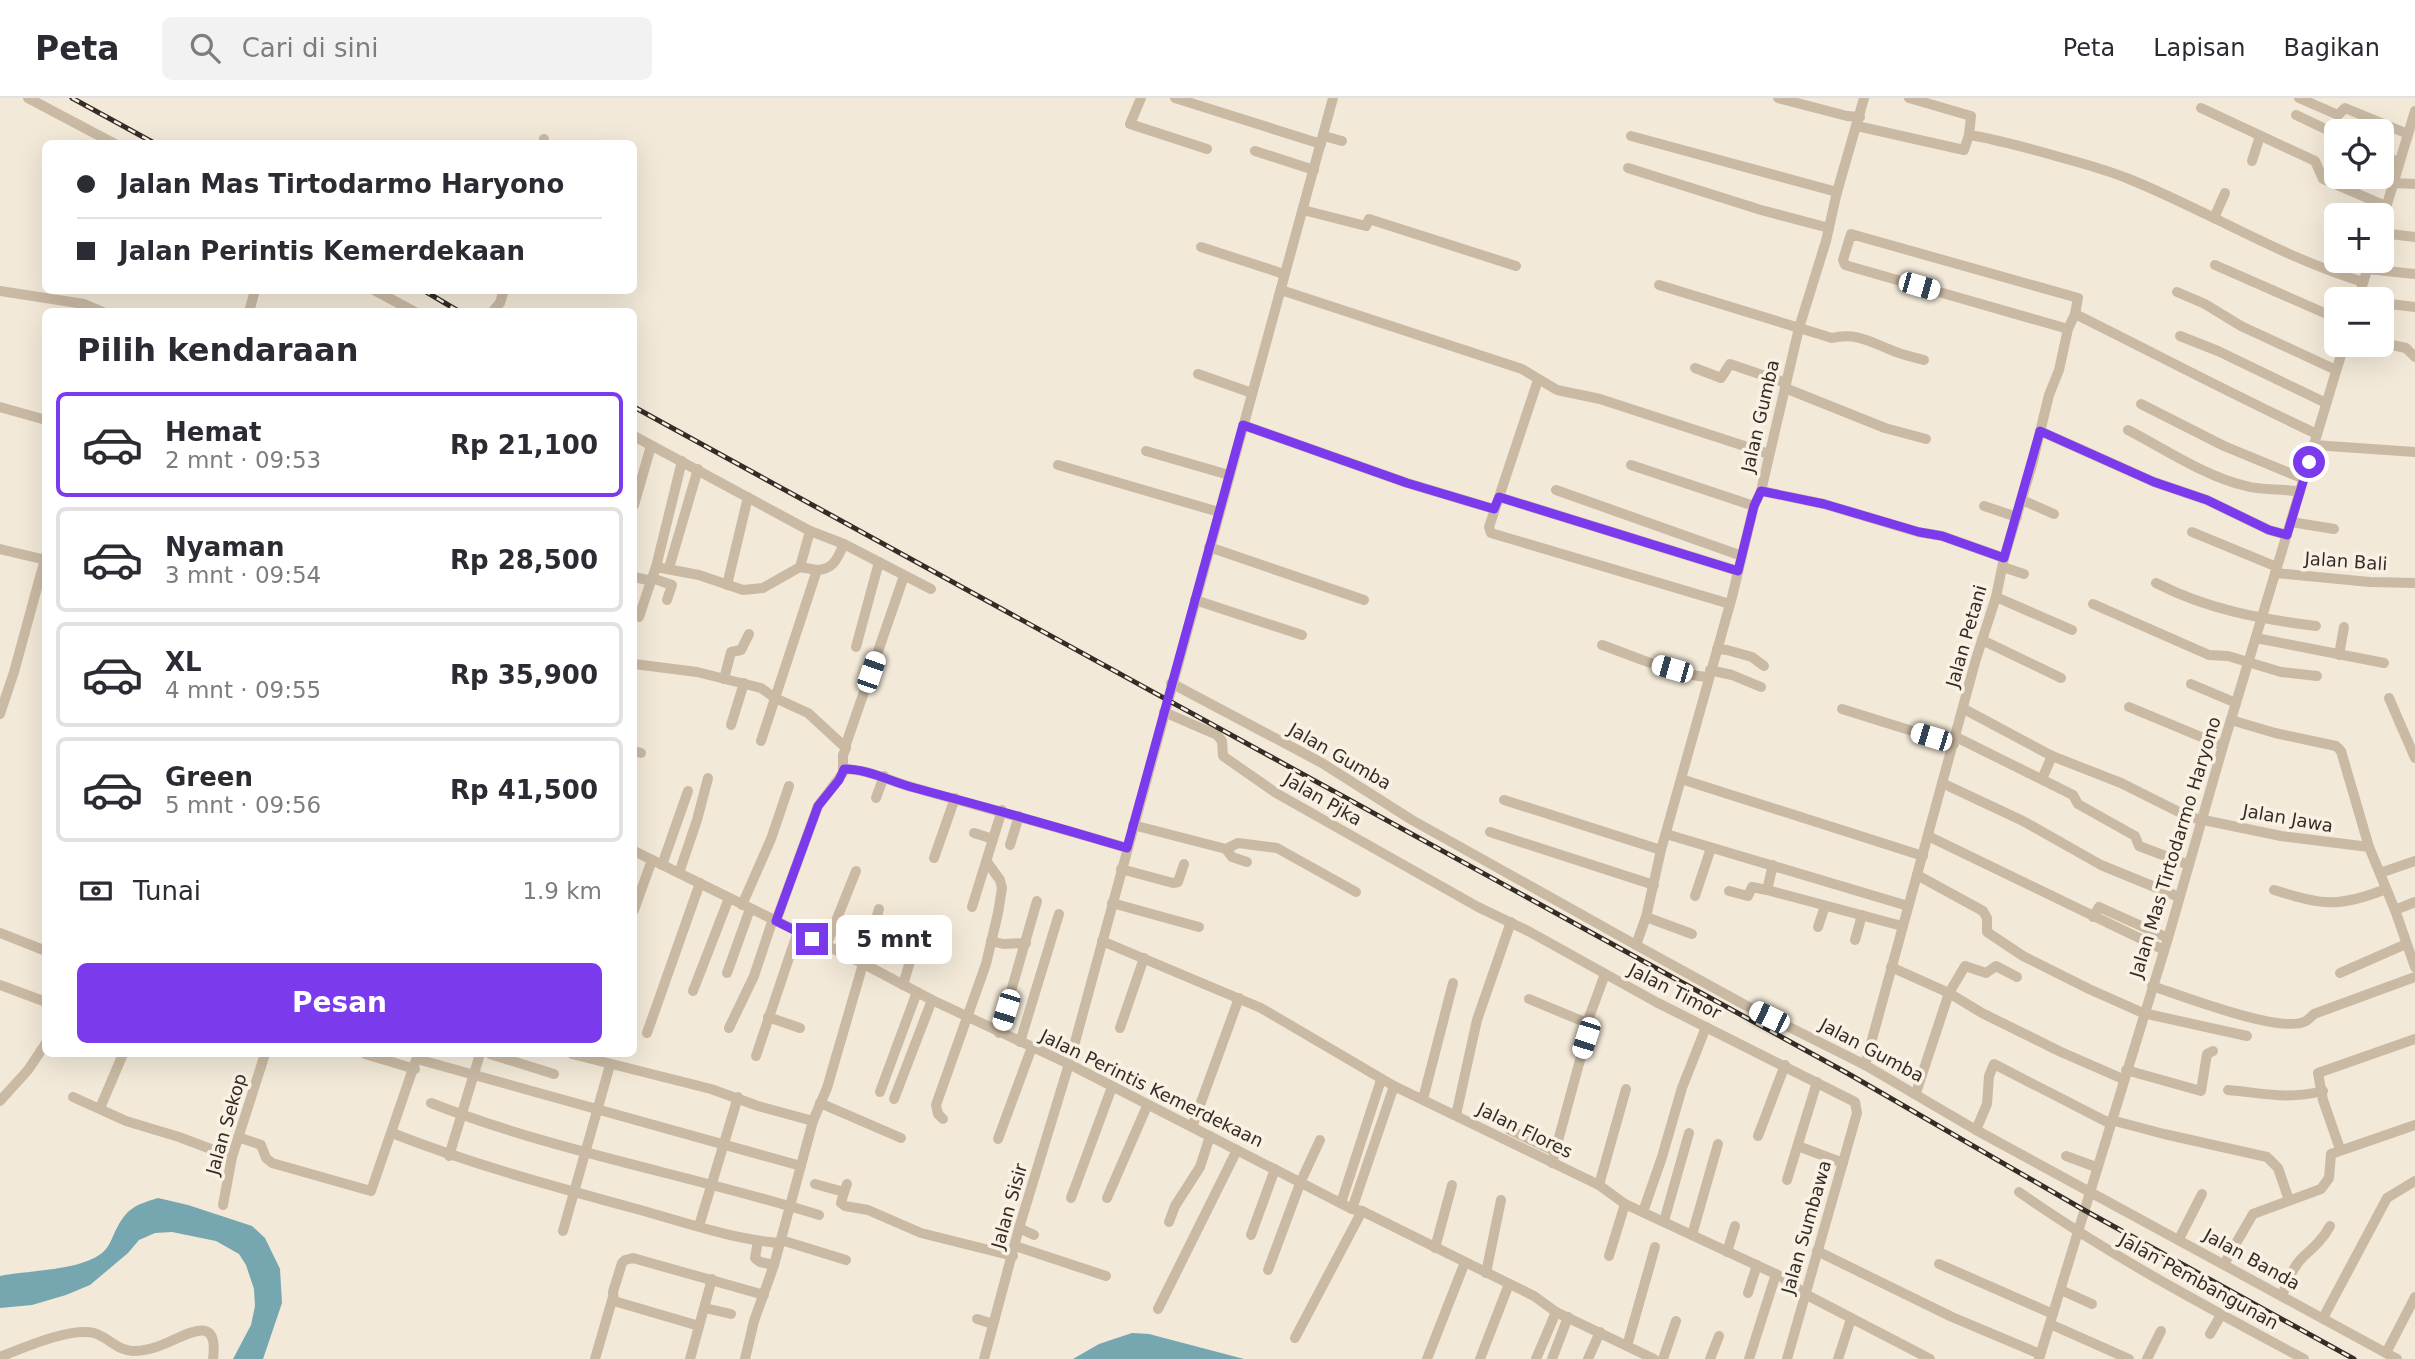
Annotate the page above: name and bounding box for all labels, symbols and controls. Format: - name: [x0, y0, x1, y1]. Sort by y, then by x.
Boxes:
- search box: [162, 17, 652, 80]
- text: Peta: [35, 29, 120, 68]
- icon: search: [186, 29, 224, 67]
- text: Cari di sini: [242, 33, 378, 63]
- text: Peta: [2063, 34, 2115, 62]
- text: Lapisan: [2153, 34, 2246, 62]
- text: Bagikan: [2284, 34, 2380, 62]
- map controls: [2324, 119, 2394, 357]
- button: locate: [2324, 119, 2394, 189]
- text: Jalan Mas Tirtodarmo Haryono: [119, 169, 564, 199]
- button: +: [2324, 203, 2394, 273]
- text: Jalan Perintis Kemerdekaan: [119, 236, 525, 266]
- car: [1896, 270, 1943, 302]
- button: −: [2324, 287, 2394, 357]
- text: Pilih kendaraan: [77, 331, 358, 369]
- street label: Jalan Gumba: [1737, 358, 1783, 475]
- icon: car: [81, 413, 144, 476]
- text: Hemat: [165, 417, 261, 447]
- text: Rp 21,100: [450, 430, 598, 460]
- route start: [2293, 446, 2325, 478]
- text: 2 mnt · 09:53: [165, 447, 321, 473]
- icon: car: [81, 528, 144, 591]
- text: Nyaman: [165, 532, 284, 562]
- text: Rp 28,500: [450, 545, 598, 575]
- street label: Jalan Bali: [2303, 548, 2388, 574]
- text: 3 mnt · 09:54: [165, 562, 321, 588]
- street label: Jalan Petani: [1941, 582, 1991, 690]
- icon: car: [81, 643, 144, 706]
- text: XL: [165, 647, 202, 677]
- car: [855, 649, 888, 695]
- car: [1649, 653, 1696, 685]
- text: Rp 35,900: [450, 660, 598, 690]
- text: 4 mnt · 09:55: [165, 677, 321, 703]
- street label: Jalan Mas Tirtodarmo Haryono: [2125, 714, 2225, 981]
- street label: Jalan Gumba: [1284, 718, 1395, 794]
- car: [1908, 721, 1955, 753]
- icon: car: [81, 758, 144, 821]
- text: Green: [165, 762, 253, 792]
- street label: Jalan Pjka: [1279, 768, 1366, 830]
- text: Rp 41,500: [450, 775, 598, 805]
- text: 5 mnt · 09:56: [165, 792, 321, 818]
- street label: Jalan Jawa: [2240, 800, 2335, 836]
- icon: cash: [77, 872, 115, 910]
- text: Tunai: [133, 876, 201, 906]
- text: 1.9 km: [522, 878, 602, 904]
- callout: 5 mnt: [836, 914, 952, 964]
- route end: [796, 923, 828, 955]
- text: 5 mnt: [856, 926, 932, 952]
- street label: Jalan Timor: [1624, 958, 1725, 1024]
- button: Pesan: [77, 963, 602, 1043]
- car: [990, 987, 1023, 1033]
- car: [1746, 998, 1793, 1036]
- street label: Jalan Gumba: [1815, 1013, 1928, 1086]
- car: [1570, 1015, 1603, 1061]
- street label: Jalan Perintis Kemerdekaan: [1036, 1024, 1267, 1151]
- street label: Jalan Sekop: [201, 1071, 250, 1178]
- street label: Jalan Flores: [1473, 1097, 1576, 1162]
- street label: Jalan Sumbawa: [1777, 1158, 1835, 1297]
- street label: Jalan Sisir: [987, 1160, 1031, 1252]
- street label: Jalan Banda: [2199, 1223, 2304, 1294]
- street label: Jalan Pembangunan: [2115, 1228, 2282, 1334]

